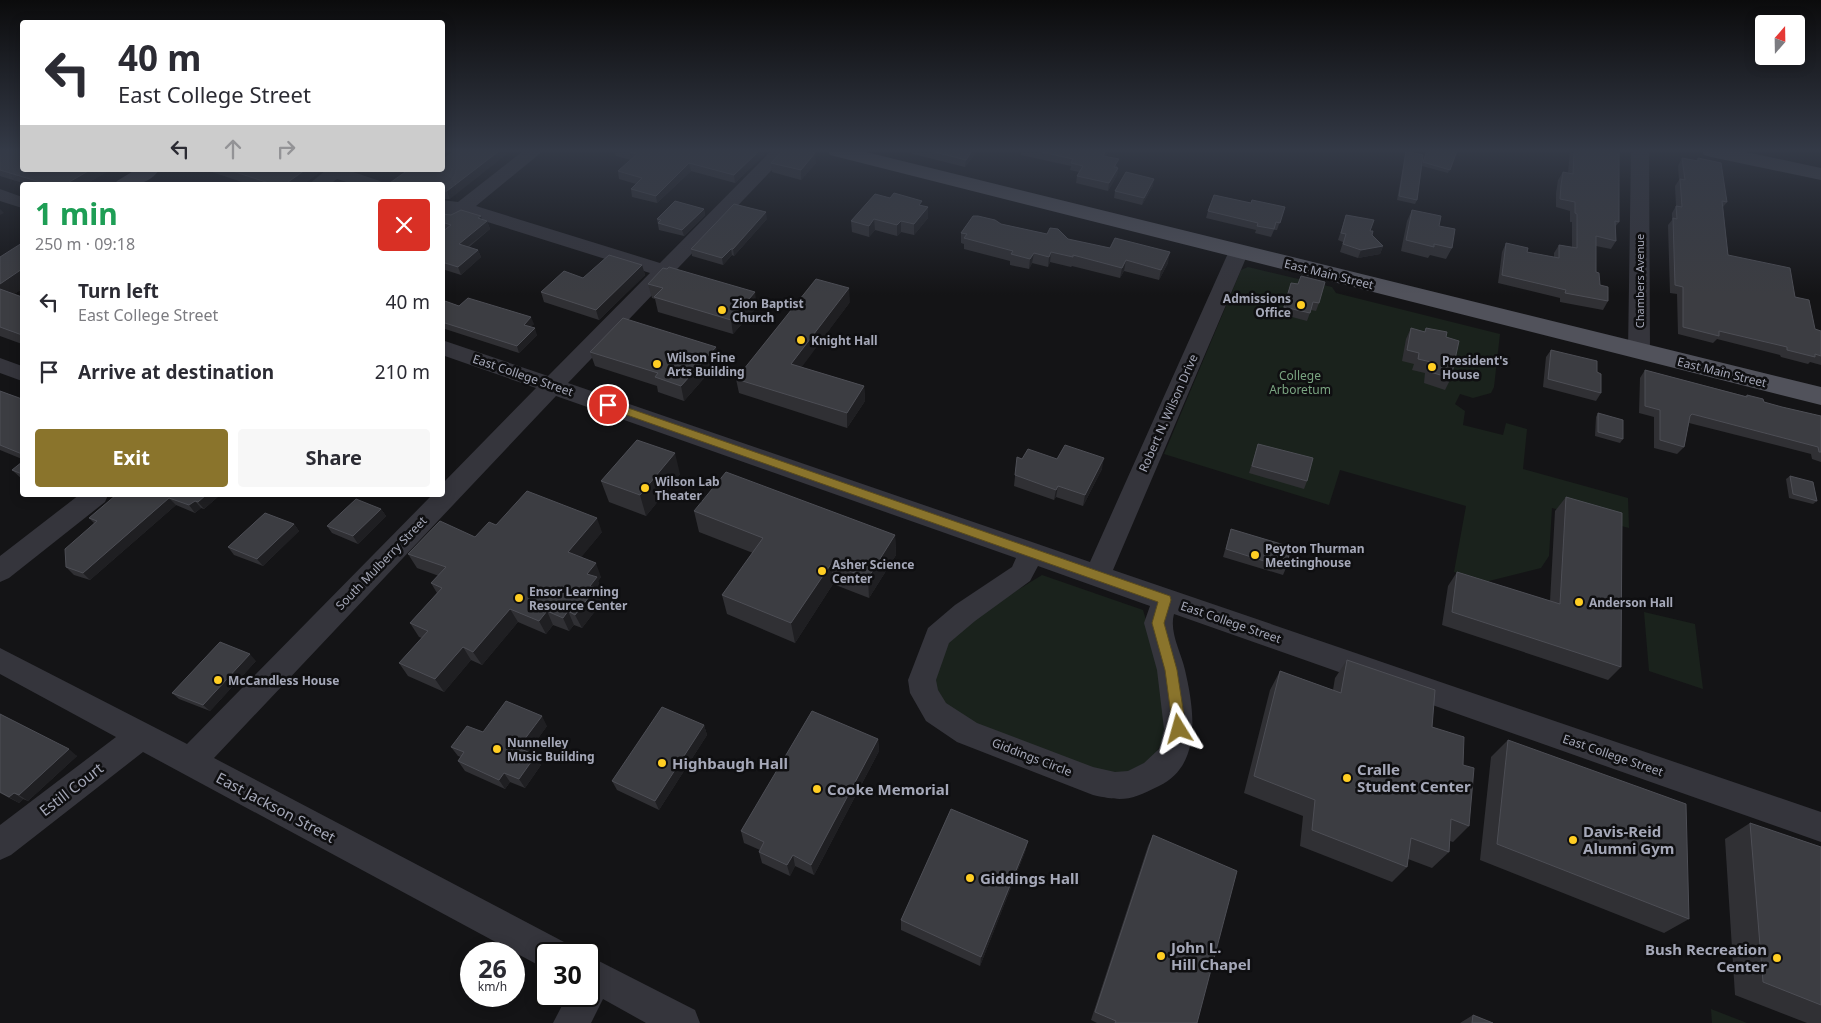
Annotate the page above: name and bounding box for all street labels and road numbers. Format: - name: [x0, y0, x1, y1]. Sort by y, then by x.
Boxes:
- street label: Chambers Avenue: [1632, 234, 1647, 328]
- street label: East Main Street: [1283, 255, 1376, 293]
- street label: East College Street: [471, 350, 576, 400]
- street label: Robert N. Wilson Drive: [1134, 351, 1202, 475]
- street label: East Main Street: [1676, 353, 1769, 391]
- street label: South Mulberry Street: [332, 512, 431, 614]
- street label: East College Street: [1179, 597, 1284, 647]
- street label: East College Street: [1561, 730, 1666, 780]
- street label: Giddings Circle: [990, 734, 1075, 780]
- street label: Estill Court: [35, 757, 108, 820]
- street label: East Jackson Street: [213, 767, 340, 847]

